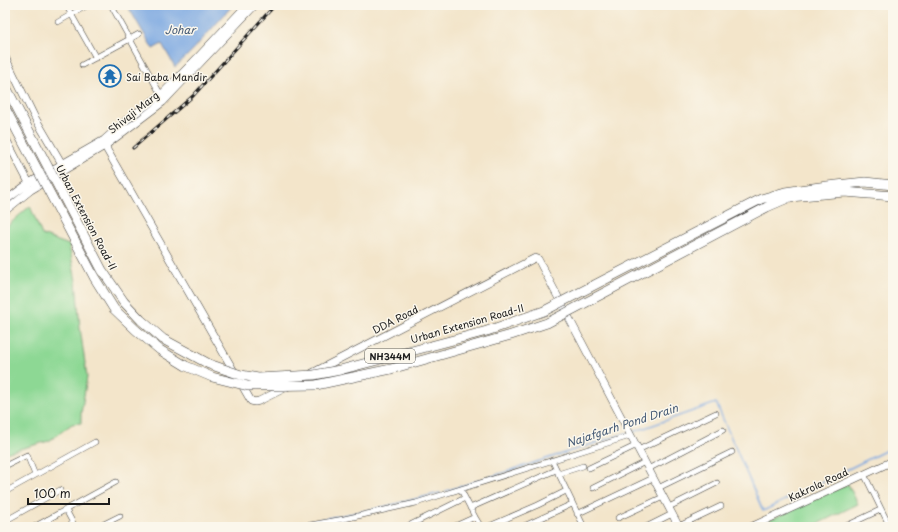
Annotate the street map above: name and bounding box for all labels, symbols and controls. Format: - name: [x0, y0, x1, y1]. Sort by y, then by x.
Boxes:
- water label: Johar: [165, 21, 197, 38]
- temple icon: Sai Baba Mandir: [97, 63, 123, 89]
- place label: Sai Baba Mandir: [126, 69, 207, 84]
- street label: Shivaji Marg: [104, 87, 162, 137]
- street label: Urban Extension Road-II: [53, 162, 121, 272]
- street label: Urban Extension Road-II: [408, 300, 526, 346]
- street label: DDA Road: [369, 301, 421, 337]
- road number: NH344M: [365, 349, 415, 363]
- water label: Najafgarh Pond Drain: [564, 399, 680, 451]
- street label: Kakrola Road: [786, 464, 850, 504]
- scale bar: [28, 480, 109, 506]
- text: 100 m: [34, 484, 71, 502]

